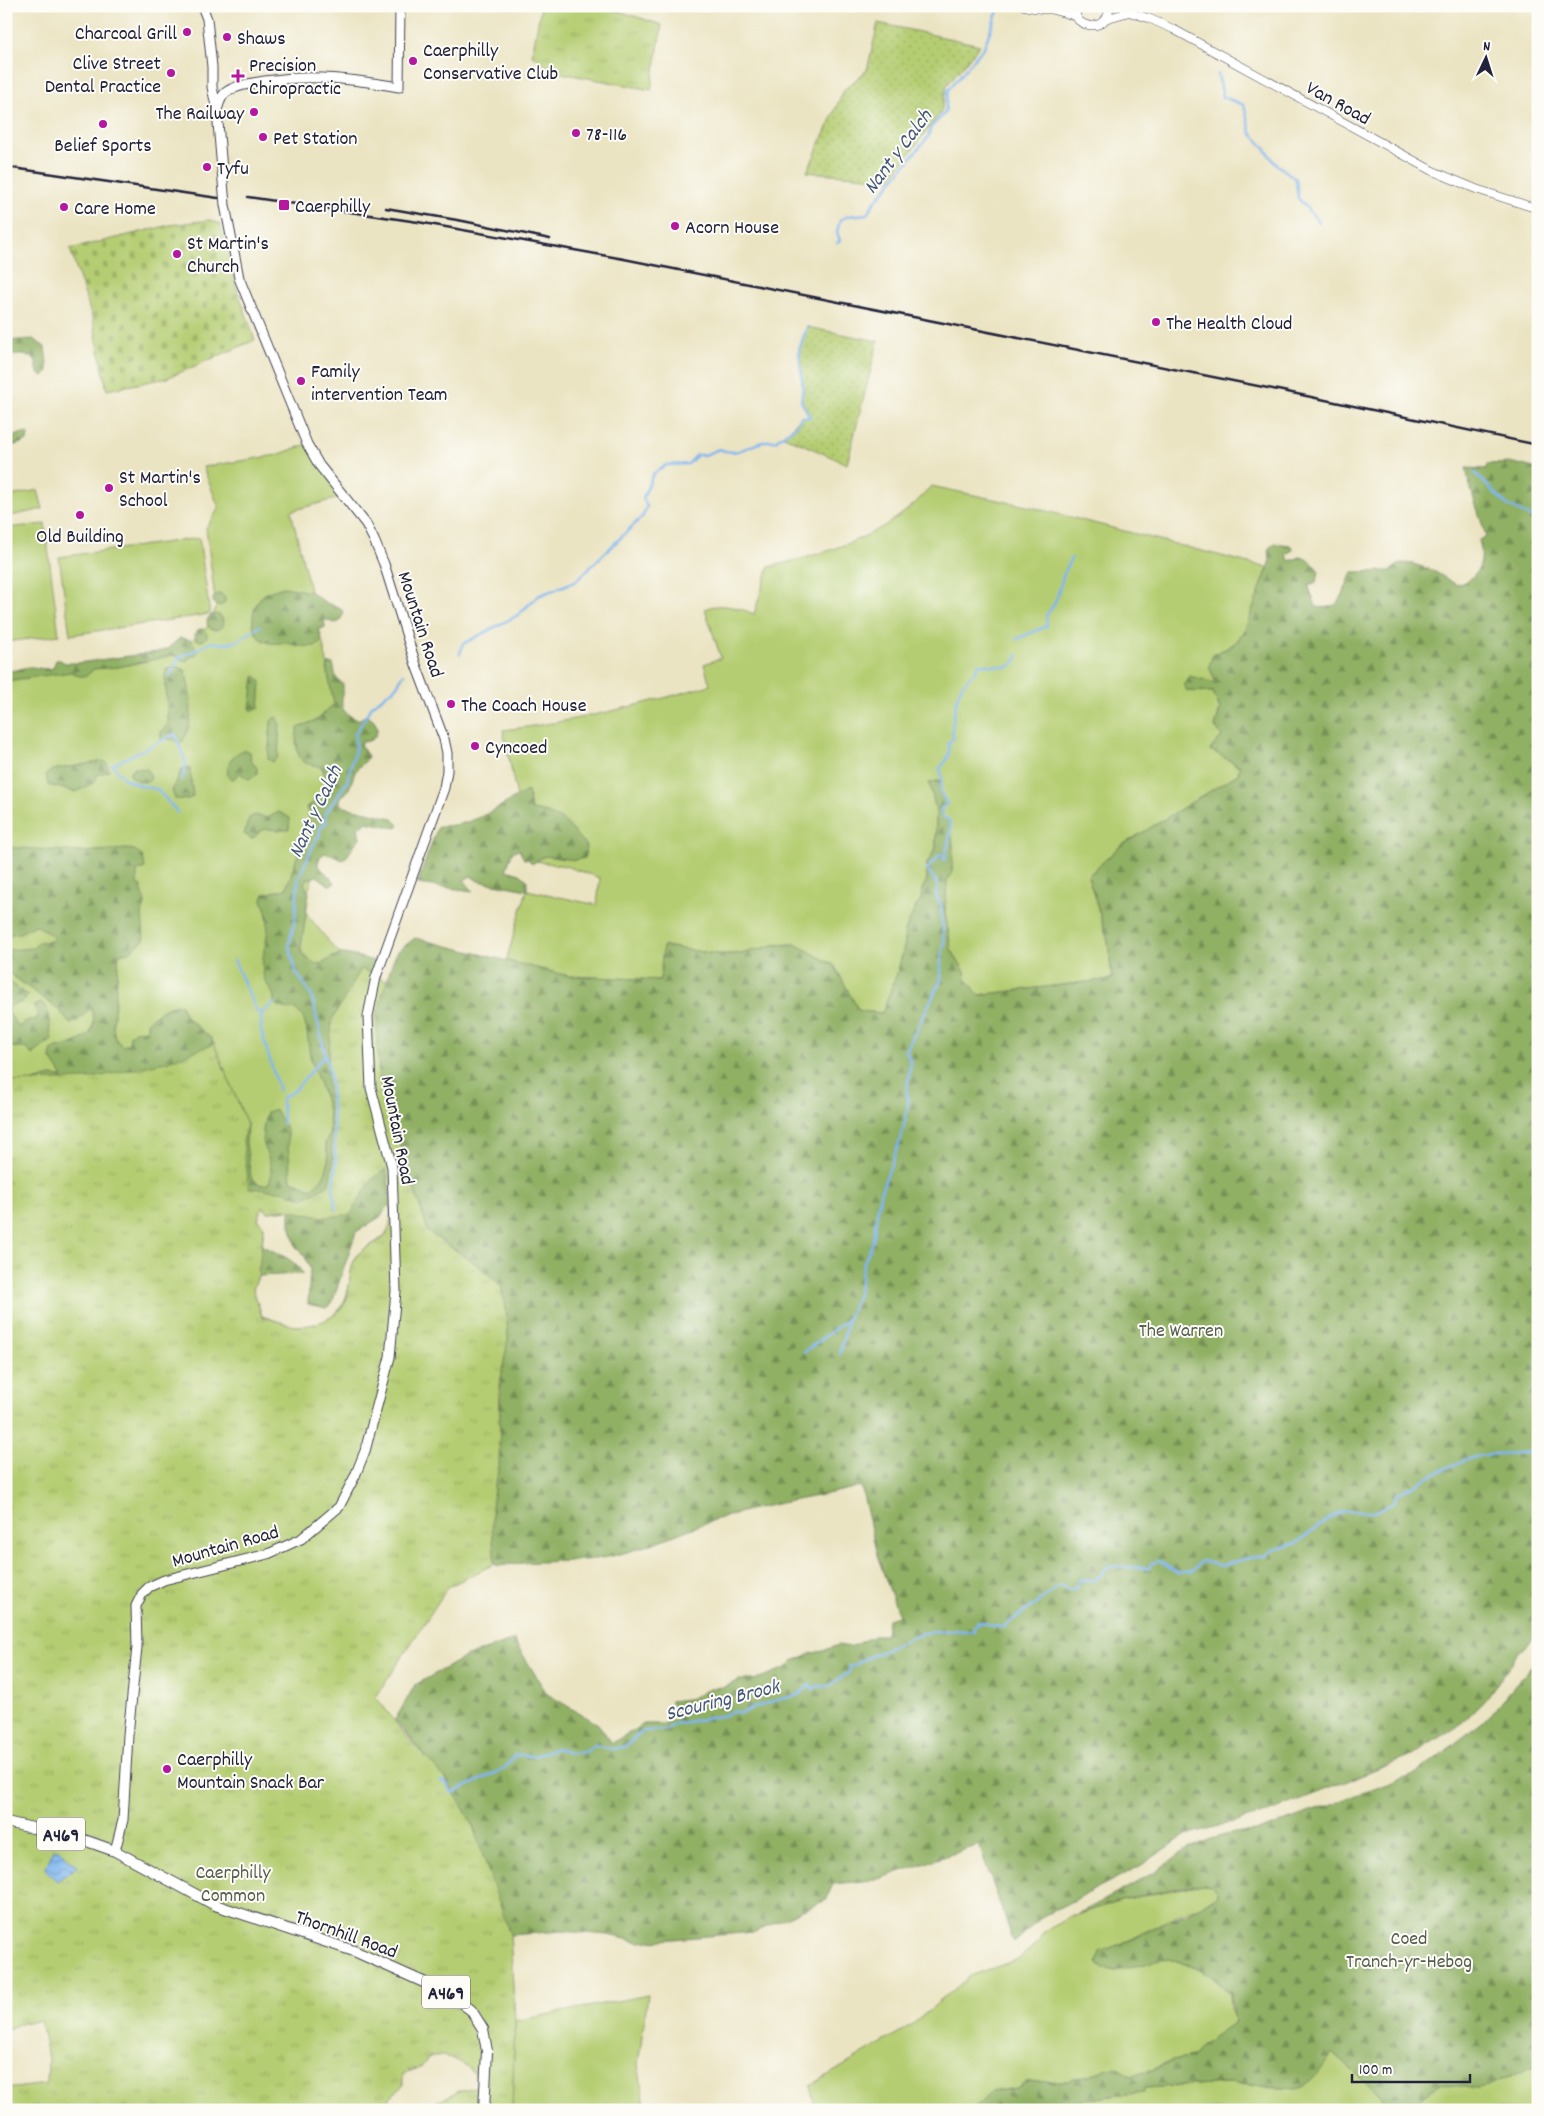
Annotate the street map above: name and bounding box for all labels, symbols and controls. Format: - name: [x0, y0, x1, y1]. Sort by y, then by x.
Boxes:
- place label: Charcoal Grill: [75, 21, 177, 49]
- marker: Charcoal Grill: [181, 26, 193, 38]
- place label: Shaws: [237, 26, 286, 54]
- marker: Shaws: [221, 31, 233, 43]
- north arrow: [1462, 32, 1512, 82]
- text: N: [1483, 37, 1491, 57]
- place label: Caerphilly Conservative Club: [423, 38, 558, 89]
- place label: Clive Street Dental Practice: [45, 51, 161, 102]
- place label: Precision Chiropractic: [249, 53, 341, 104]
- marker: Caerphilly Conservative Club: [407, 55, 419, 67]
- marker: Clive Street Dental Practice: [165, 67, 177, 79]
- marker: Precision Chiropractic: [231, 69, 245, 83]
- street label: Van Road: [1300, 75, 1375, 134]
- place label: The Railway: [156, 101, 245, 129]
- water label: Nant y Calch: [858, 103, 942, 201]
- marker: The Railway: [248, 106, 260, 118]
- marker: Belief Sports: [97, 118, 109, 130]
- place label: 78-116: [586, 122, 627, 150]
- place label: Pet Station: [273, 126, 358, 154]
- marker: 78-116: [570, 127, 582, 139]
- marker: Pet Station: [257, 131, 269, 143]
- place label: Belief Sports: [54, 133, 152, 161]
- place label: Tyfu: [217, 156, 249, 184]
- marker: Tyfu: [201, 161, 213, 173]
- place label: Caerphilly: [295, 194, 371, 222]
- place label: Care Home: [74, 196, 156, 224]
- marker: Caerphilly: [277, 198, 291, 212]
- marker: Care Home: [58, 201, 70, 213]
- place label: Acorn House: [685, 215, 779, 243]
- marker: Acorn House: [669, 220, 681, 232]
- place label: St Martin's Church: [187, 231, 269, 282]
- marker: St Martin's Church: [171, 248, 183, 260]
- place label: The Health Cloud: [1166, 311, 1292, 339]
- marker: The Health Cloud: [1150, 316, 1162, 328]
- place label: Family intervention Team: [311, 359, 448, 410]
- marker: Family intervention Team: [295, 375, 307, 387]
- place label: St Martin's School: [119, 465, 201, 516]
- marker: St Martin's School: [103, 482, 115, 494]
- marker: Old Building: [74, 509, 86, 521]
- place label: Old Building: [36, 524, 124, 552]
- street label: Mountain Road: [389, 568, 449, 682]
- place label: The Coach House: [461, 693, 587, 721]
- marker: The Coach House: [445, 698, 457, 710]
- place label: Cyncoed: [485, 735, 547, 763]
- marker: Cyncoed: [469, 740, 481, 752]
- water label: Nant y Calch: [282, 760, 352, 864]
- street label: Mountain Road: [372, 1074, 420, 1187]
- park label: The Warren: [1139, 1318, 1223, 1346]
- street label: Mountain Road: [169, 1519, 283, 1577]
- water label: Scouring Brook: [663, 1673, 785, 1731]
- place label: Caerphilly Mountain Snack Bar: [177, 1747, 325, 1798]
- marker: Caerphilly Mountain Snack Bar: [161, 1763, 173, 1775]
- road number: A469: [37, 1818, 85, 1850]
- park label: Caerphilly Common: [195, 1860, 271, 1911]
- street label: Thornhill Road: [291, 1904, 401, 1967]
- park label: Coed Tranch-yr-Hebog: [1346, 1926, 1472, 1977]
- road number: A469: [422, 1975, 470, 2008]
- scale bar: [1352, 2051, 1469, 2083]
- text: 100 m: [1359, 2060, 1392, 2082]

